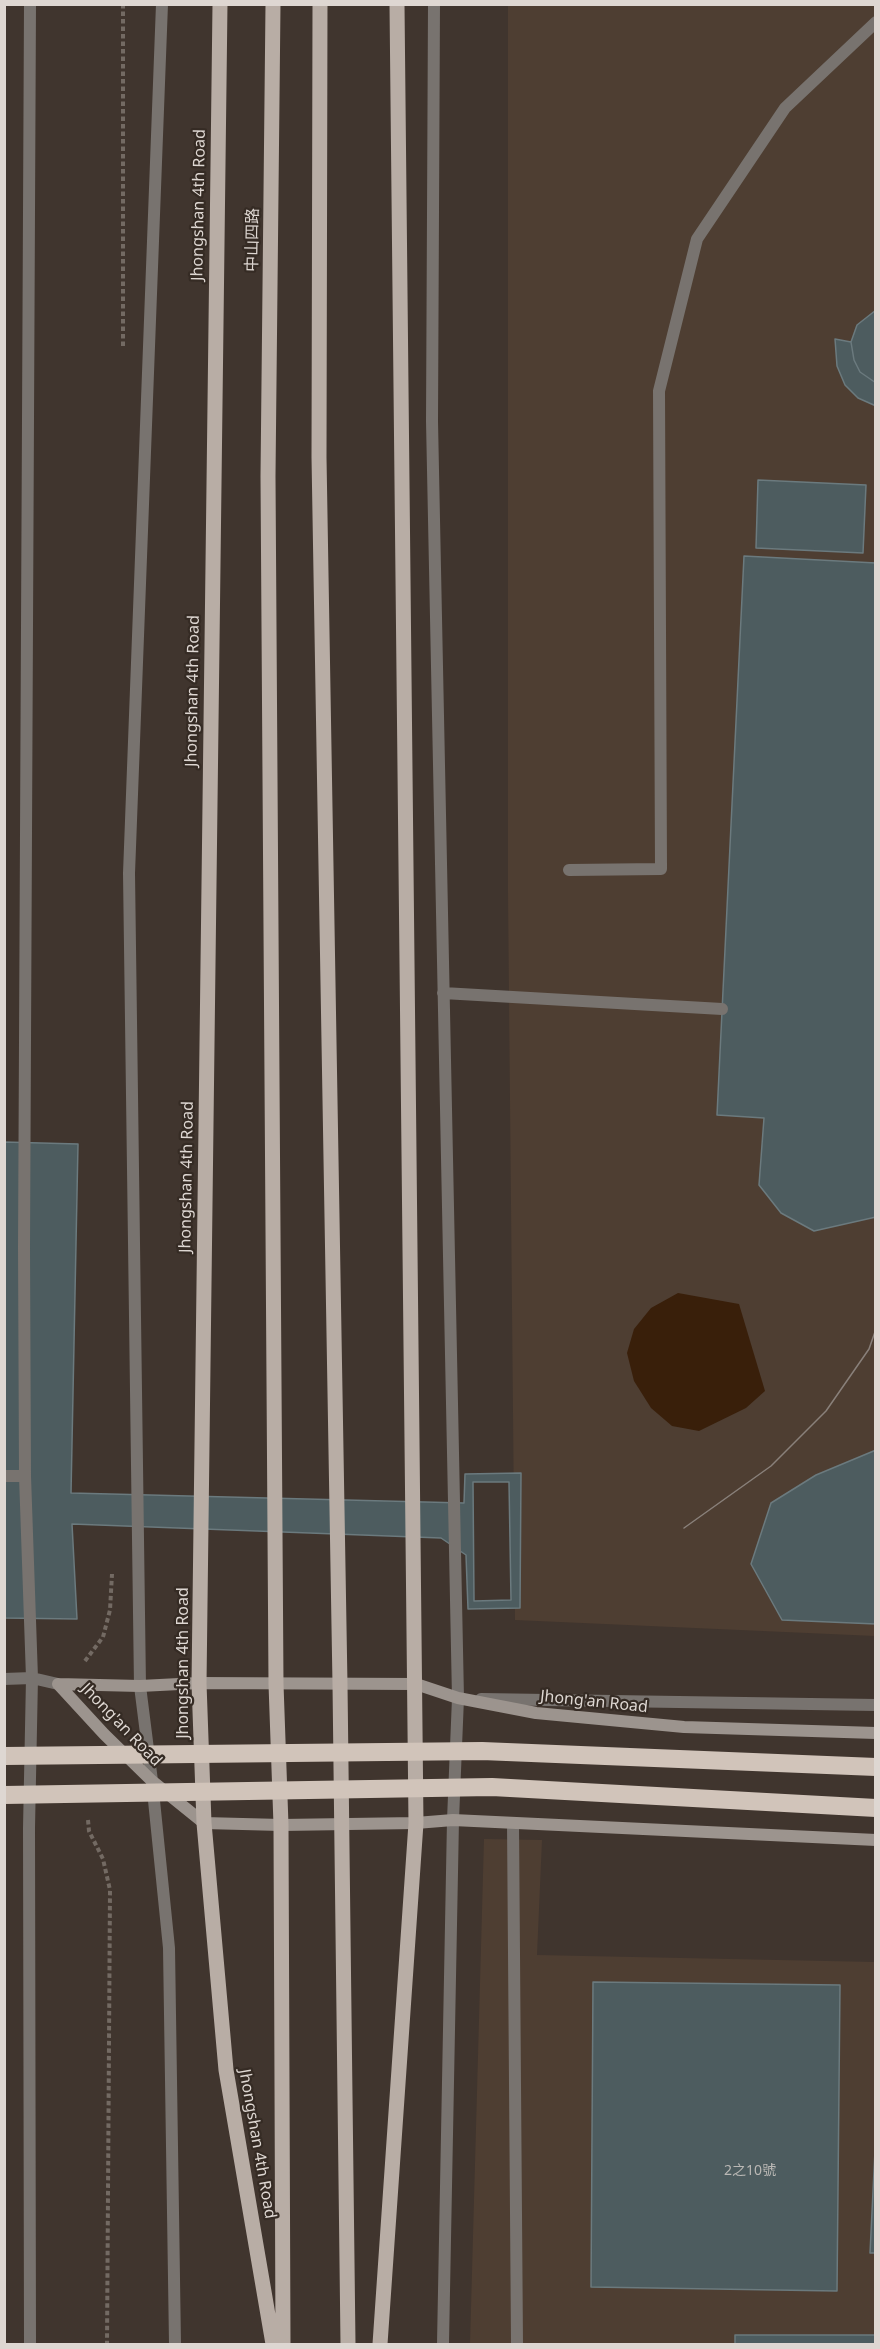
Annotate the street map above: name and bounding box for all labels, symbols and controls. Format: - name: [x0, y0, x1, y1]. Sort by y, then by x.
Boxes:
- street label: Jhongshan 4th Road: [188, 129, 210, 281]
- street label: 中山四路: [243, 208, 263, 272]
- street label: Jhongshan 4th Road: [182, 615, 204, 767]
- street label: Jhongshan 4th Road: [176, 1101, 198, 1253]
- street label: Jhongshan 4th Road: [173, 1587, 193, 1739]
- street label: Jhong'an Road: [77, 1679, 165, 1771]
- street label: Jhong'an Road: [539, 1687, 649, 1717]
- street label: Jhongshan 4th Road: [234, 2068, 280, 2220]
- house number: 2之10號: [724, 2163, 776, 2179]

